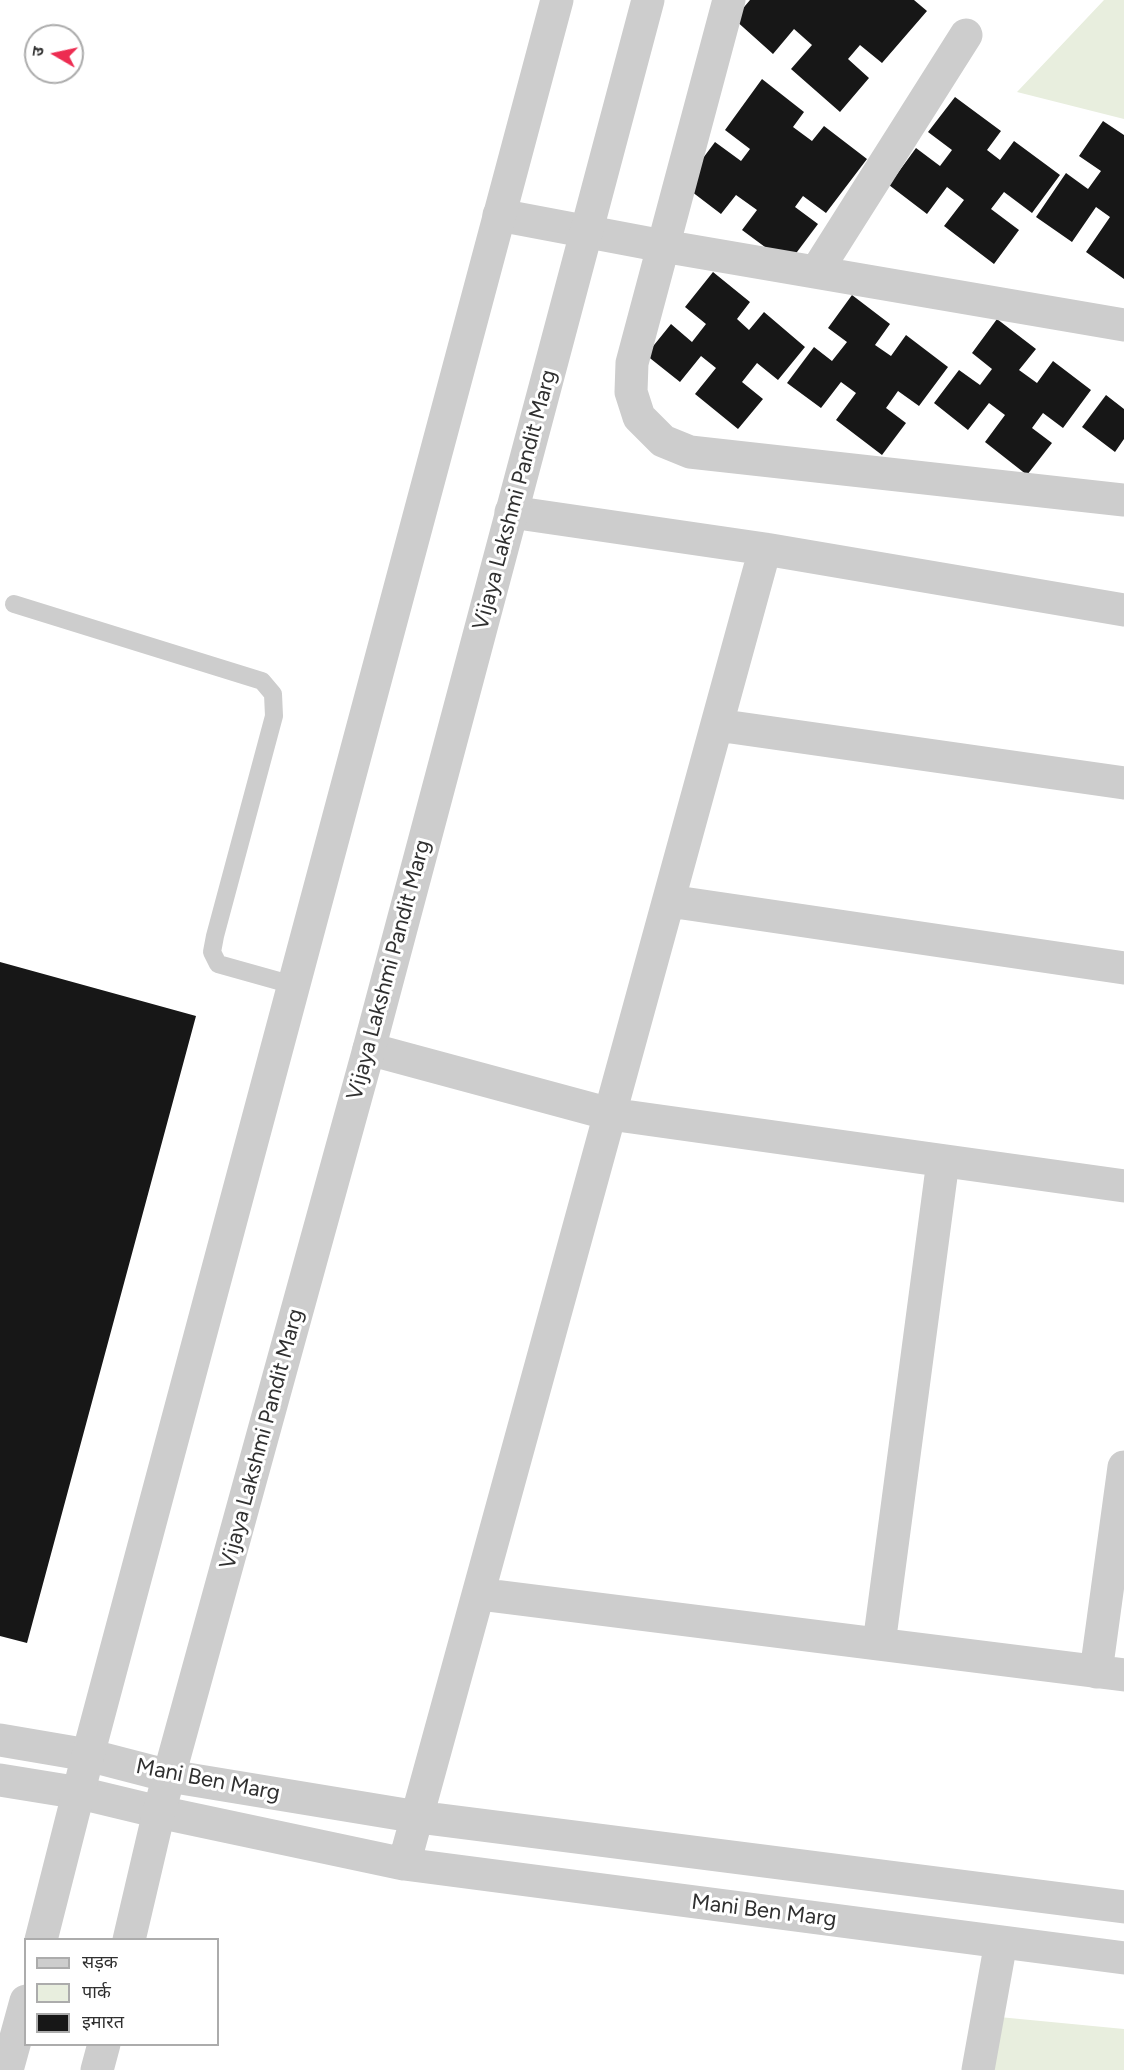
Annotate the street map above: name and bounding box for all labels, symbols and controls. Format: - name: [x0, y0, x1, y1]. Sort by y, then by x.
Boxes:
- north arrow: [24, 24, 84, 84]
- text: उ: [28, 45, 48, 58]
- street label: Vijaya Lakshmi Pandit Marg: [468, 367, 562, 633]
- street label: Vijaya Lakshmi Pandit Marg: [342, 837, 436, 1103]
- street label: Vijaya Lakshmi Pandit Marg: [215, 1306, 309, 1572]
- street label: Mani Ben Marg: [134, 1753, 282, 1807]
- street label: Mani Ben Marg: [690, 1889, 838, 1933]
- legend: [24, 1938, 219, 2046]
- text: सड़क: [82, 1951, 118, 1973]
- text: पार्क: [82, 1981, 111, 2003]
- text: इमारत: [82, 2011, 124, 2033]

